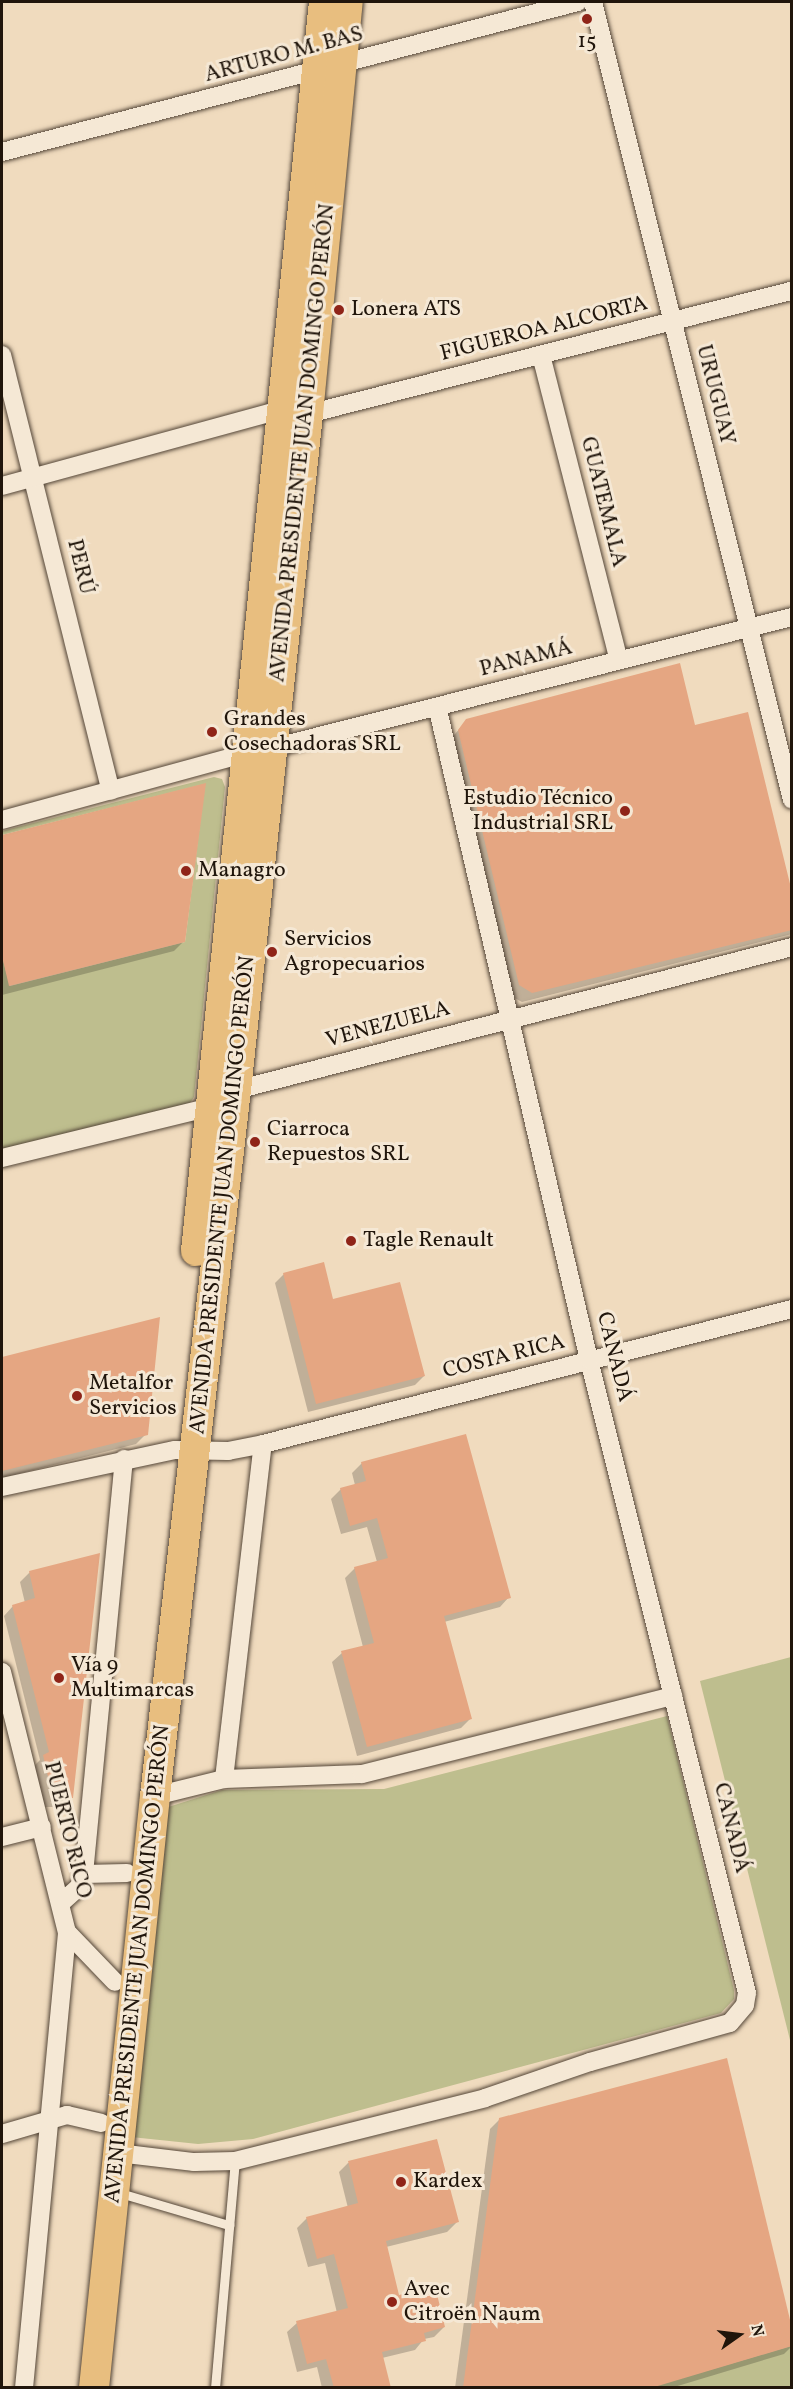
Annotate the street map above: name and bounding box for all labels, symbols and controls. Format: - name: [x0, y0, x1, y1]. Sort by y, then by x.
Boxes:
- marker: 15: [580, 12, 594, 26]
- street label: ARTURO M. BAS: [202, 21, 366, 89]
- place label: 15: [577, 29, 597, 55]
- street label: AVENIDA PRESIDENTE JUAN DOMINGO PERÓN: [265, 203, 341, 683]
- street label: FIGUEROA ALCORTA: [437, 290, 651, 368]
- place label: Lonera ATS: [351, 297, 461, 323]
- marker: Lonera ATS: [332, 303, 346, 317]
- street label: URUGUAY: [690, 342, 740, 448]
- street label: GUATEMALA: [574, 434, 632, 570]
- street label: PERÚ: [60, 537, 100, 597]
- street label: PANAMÁ: [477, 635, 575, 683]
- place label: Grandes Cosechadoras SRL: [224, 706, 401, 758]
- marker: Grandes Cosechadoras SRL: [205, 725, 219, 739]
- place label: Estudio Técnico Industrial SRL: [462, 785, 613, 836]
- marker: Estudio Técnico Industrial SRL: [618, 804, 632, 818]
- place label: Managro: [198, 858, 286, 884]
- marker: Managro: [179, 864, 193, 878]
- place label: Servicios Agropecuarios: [284, 926, 425, 978]
- marker: Servicios Agropecuarios: [265, 945, 279, 959]
- street label: AVENIDA PRESIDENTE JUAN DOMINGO PERÓN: [185, 955, 261, 1435]
- street label: VENEZUELA: [323, 996, 453, 1054]
- place label: Ciarroca Repuestos SRL: [267, 1116, 409, 1168]
- marker: Ciarroca Repuestos SRL: [248, 1135, 262, 1149]
- place label: Tagle Renault: [363, 1228, 494, 1254]
- marker: Tagle Renault: [344, 1234, 358, 1248]
- street label: CANADÁ: [590, 1309, 638, 1405]
- street label: COSTA RICA: [440, 1329, 568, 1385]
- place label: Metalfor Servicios: [89, 1370, 177, 1422]
- marker: Metalfor Servicios: [70, 1389, 84, 1403]
- place label: Vía 9 Multimarcas: [71, 1652, 194, 1704]
- marker: Vía 9 Multimarcas: [52, 1671, 66, 1685]
- street label: AVENIDA PRESIDENTE JUAN DOMINGO PERÓN: [100, 1724, 176, 2204]
- street label: PUERTO RICO: [37, 1759, 97, 1901]
- street label: CANADÁ: [707, 1780, 755, 1876]
- place label: Kardex: [413, 2169, 482, 2195]
- marker: Kardex: [394, 2175, 408, 2189]
- place label: Avec Citroën Naum: [404, 2276, 541, 2328]
- marker: Avec Citroën Naum: [385, 2295, 399, 2309]
- north arrow: [709, 2305, 769, 2365]
- text: N: [744, 2322, 769, 2339]

